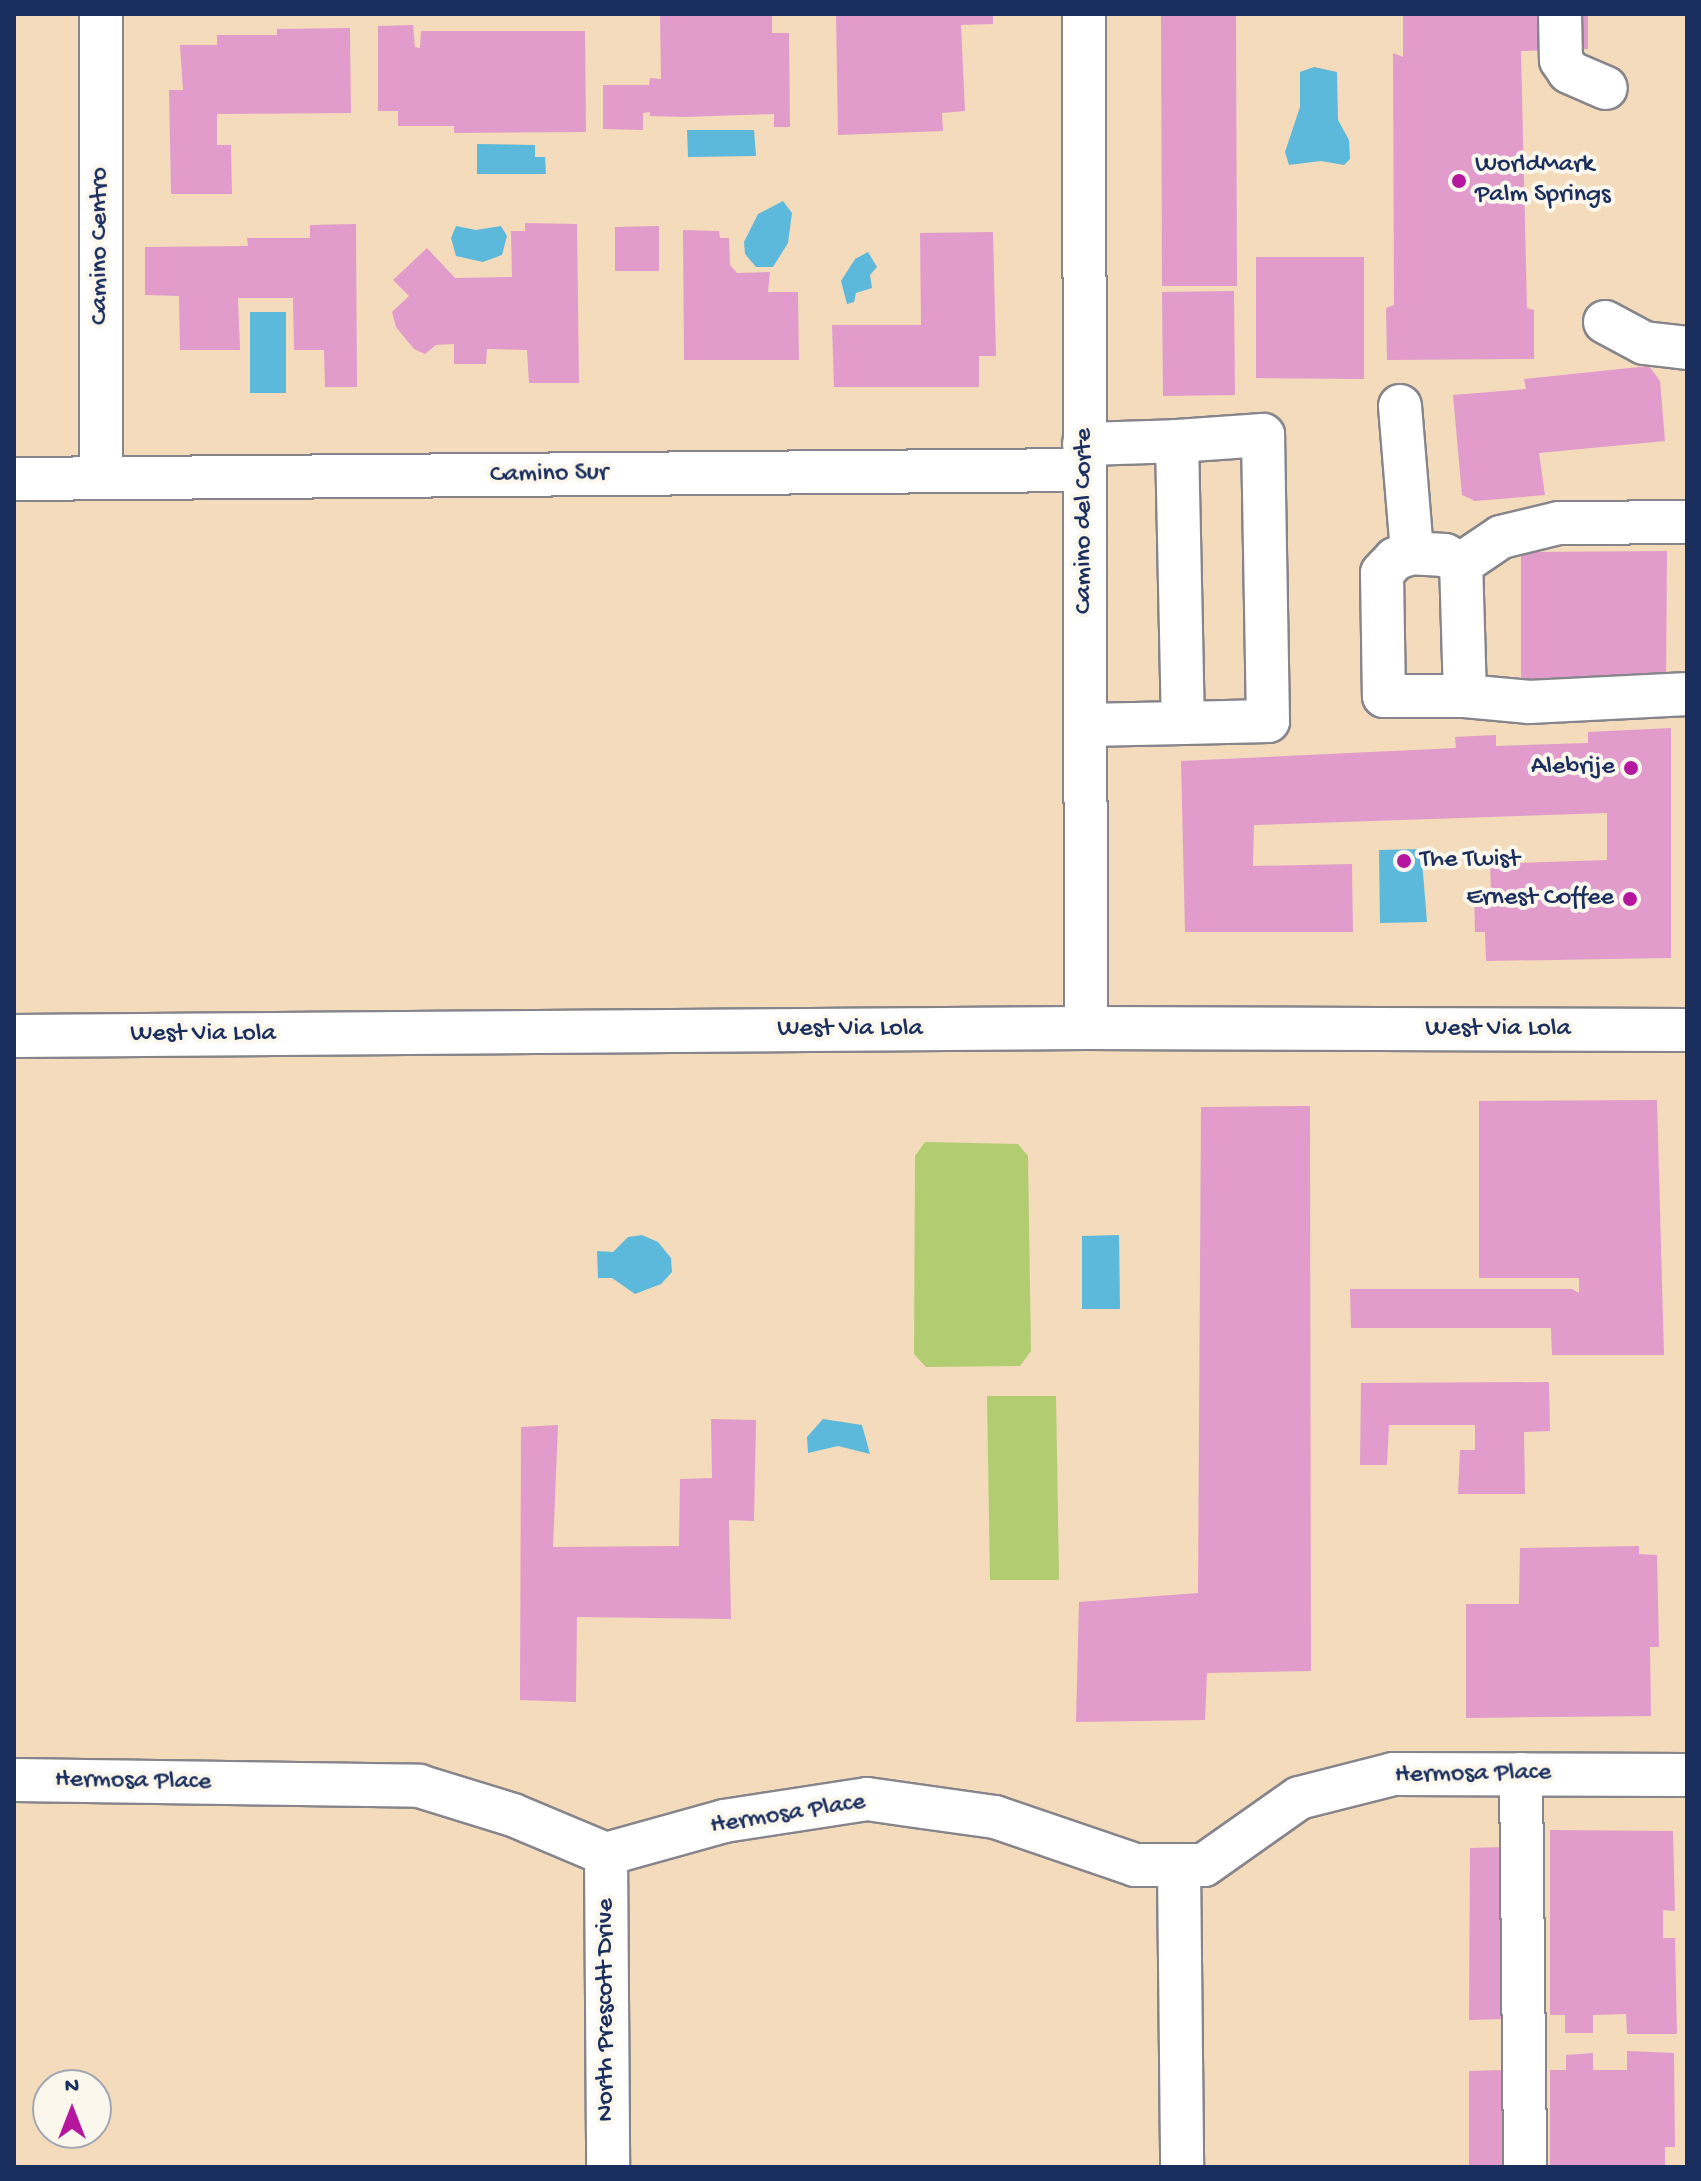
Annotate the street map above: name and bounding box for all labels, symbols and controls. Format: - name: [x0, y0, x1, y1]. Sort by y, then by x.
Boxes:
- place label: WorldMark Palm Springs: [1475, 150, 1611, 212]
- street label: Camino Centro: [85, 167, 117, 325]
- marker: WorldMark Palm Springs: [1450, 172, 1468, 190]
- street label: Camino del Corte: [1069, 428, 1101, 614]
- street label: Camino Sur: [490, 458, 608, 492]
- place label: Alebrije: [1531, 752, 1615, 784]
- marker: Alebrije: [1622, 759, 1640, 777]
- place label: The Twist: [1420, 845, 1520, 877]
- marker: The Twist: [1395, 852, 1413, 870]
- place label: Ernest Coffee: [1466, 883, 1614, 915]
- marker: Ernest Coffee: [1621, 890, 1639, 908]
- street label: West Via Lola: [777, 1014, 923, 1046]
- street label: West Via Lola: [1425, 1014, 1571, 1046]
- street label: West Via Lola: [130, 1019, 276, 1051]
- street label: Hermosa Place: [1395, 1758, 1551, 1792]
- street label: Hermosa Place: [55, 1765, 211, 1799]
- street label: Hermosa Place: [708, 1787, 868, 1843]
- street label: North Prescott Drive: [591, 1898, 623, 2122]
- north arrow: [32, 2069, 112, 2149]
- text: N: [65, 2074, 79, 2100]

